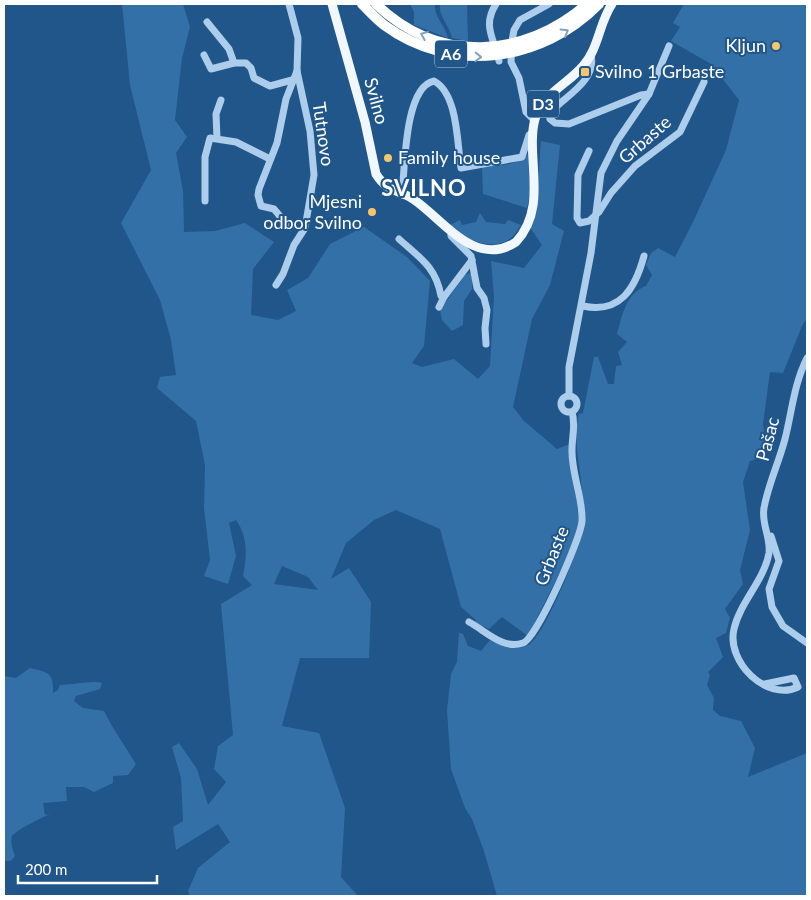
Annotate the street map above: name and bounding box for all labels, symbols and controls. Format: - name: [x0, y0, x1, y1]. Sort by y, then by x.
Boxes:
- one-way arrow: [560, 29, 569, 38]
- one-way arrow: [420, 31, 428, 41]
- place label: Kljun: [725, 34, 766, 56]
- marker: Kljun: [770, 40, 782, 52]
- road number: A6: [435, 41, 467, 68]
- one-way arrow: [474, 51, 482, 62]
- place label: Svilno 1 Grbaste: [595, 60, 724, 82]
- marker: Svilno 1 Grbaste: [579, 66, 591, 78]
- street label: Svilno: [360, 75, 394, 126]
- road number: D3: [527, 90, 559, 118]
- street label: Tutnovo: [309, 100, 339, 167]
- street label: Grbaste: [614, 111, 675, 168]
- place label: Family house: [398, 146, 500, 168]
- marker: Family house: [382, 152, 394, 164]
- district label: SVILNO: [381, 174, 467, 201]
- place label: Mjesni odbor Svilno: [263, 190, 362, 233]
- marker: Mjesni odbor Svilno: [366, 206, 378, 218]
- street label: Pašac: [751, 414, 784, 463]
- street label: Grbaste: [529, 523, 573, 589]
- scale bar: [18, 852, 156, 884]
- text: 200 m: [25, 860, 67, 878]

